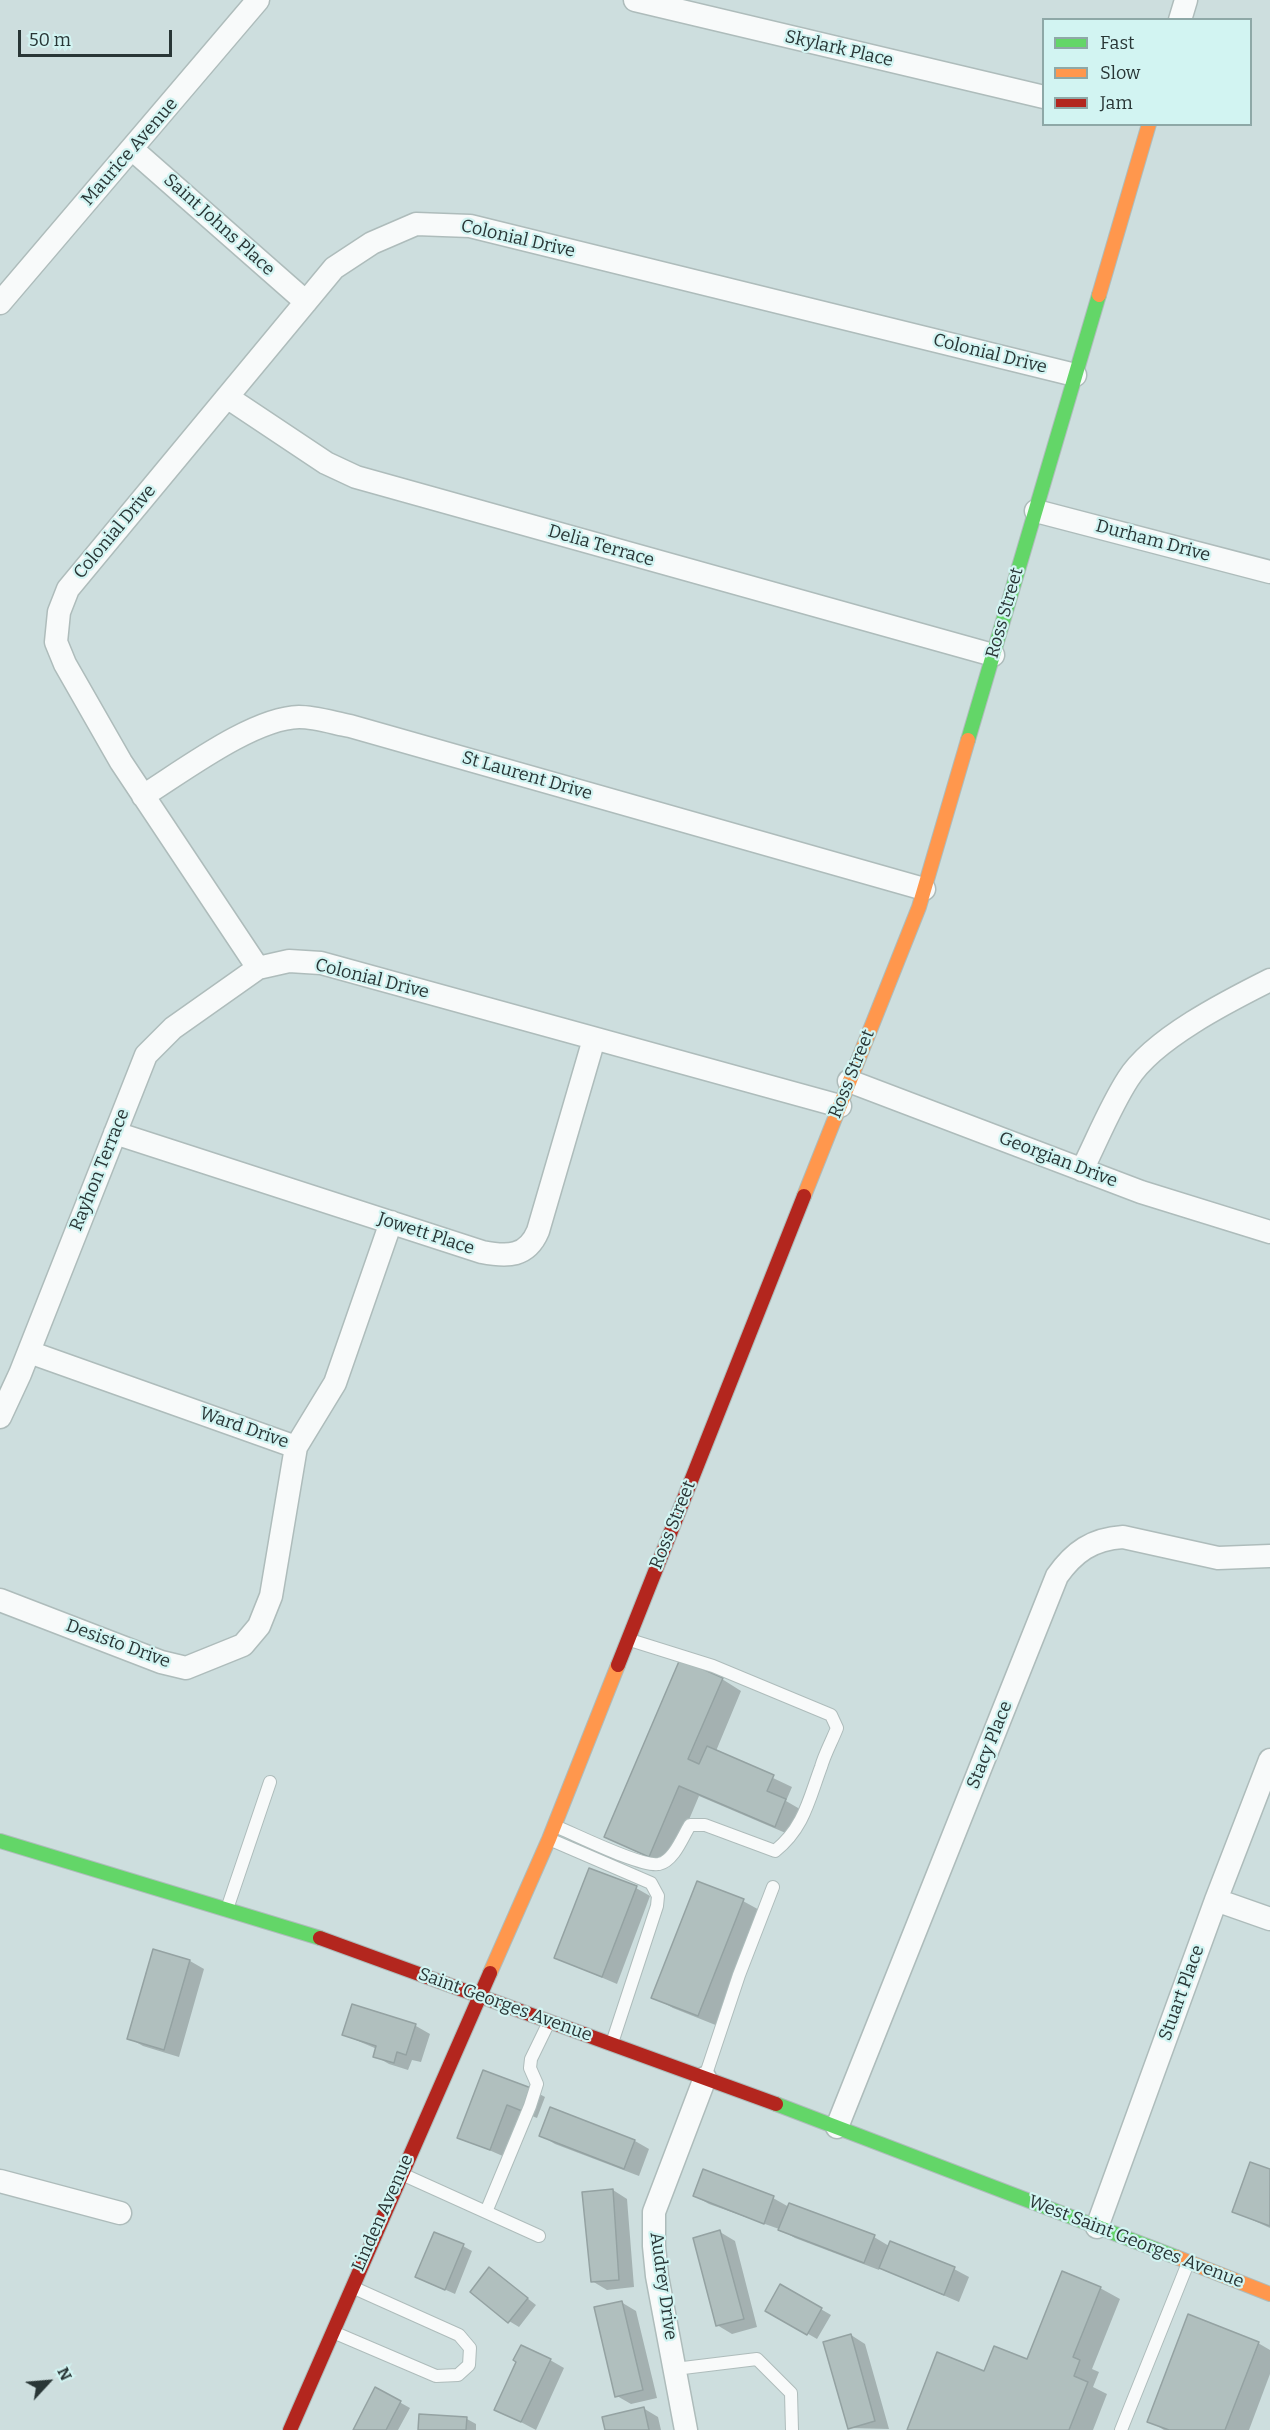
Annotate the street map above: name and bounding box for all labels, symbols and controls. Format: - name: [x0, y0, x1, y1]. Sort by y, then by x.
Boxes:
- scale bar: [21, 18, 176, 56]
- legend: [1042, 18, 1252, 126]
- street label: Skylark Place: [783, 26, 895, 72]
- text: 50 m: [29, 29, 71, 51]
- text: Fast: [1100, 32, 1135, 54]
- text: Slow: [1100, 62, 1140, 84]
- text: Jam: [1100, 92, 1133, 114]
- street label: Maurice Avenue: [77, 94, 183, 210]
- street label: Saint Johns Place: [159, 169, 279, 281]
- street label: Colonial Drive: [459, 215, 577, 263]
- street label: Colonial Drive: [931, 329, 1049, 379]
- street label: Colonial Drive: [69, 480, 161, 584]
- street label: Durham Drive: [1093, 515, 1213, 567]
- street label: Delia Terrace: [545, 521, 657, 571]
- street label: Ross Street: [982, 565, 1028, 661]
- street label: St Laurent Drive: [459, 747, 595, 805]
- street label: Colonial Drive: [313, 954, 431, 1004]
- street label: Ross Street: [824, 1027, 880, 1121]
- street label: Rayhon Terrace: [66, 1106, 134, 1234]
- street label: Georgian Drive: [996, 1127, 1120, 1193]
- street label: Jowett Place: [375, 1208, 477, 1260]
- street label: Ward Drive: [197, 1403, 291, 1453]
- street label: Ross Street: [645, 1478, 701, 1572]
- street label: Desisto Drive: [63, 1615, 173, 1673]
- street label: Stacy Place: [963, 1698, 1017, 1792]
- street label: Stuart Place: [1155, 1942, 1209, 2044]
- street label: Saint Georges Avenue: [415, 1964, 595, 2046]
- street label: Linden Avenue: [348, 2151, 418, 2275]
- street label: West Saint Georges Avenue: [1025, 2191, 1247, 2293]
- street label: Audrey Drive: [645, 2231, 681, 2341]
- north arrow: [18, 2352, 78, 2412]
- text: N: [53, 2364, 76, 2384]

